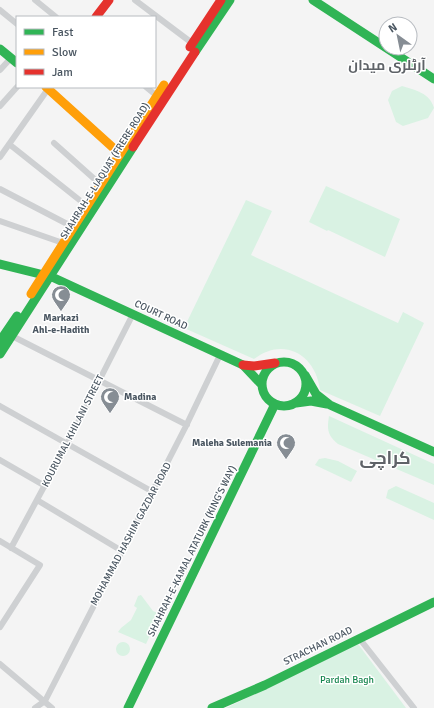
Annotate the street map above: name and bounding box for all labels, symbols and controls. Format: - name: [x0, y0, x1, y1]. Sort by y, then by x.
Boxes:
- legend: [16, 16, 156, 88]
- north arrow: [378, 16, 418, 56]
- text: N: [386, 20, 400, 36]
- text: Fast: [52, 25, 73, 40]
- text: Slow: [52, 45, 77, 60]
- district label: آرٹلری میدان: [348, 57, 426, 74]
- text: Jam: [52, 65, 73, 80]
- street label: SHAHRAH-E-LIAQUAT (FRERE ROAD): [58, 101, 152, 241]
- mosque icon: Markazi Ahl-e-Hadith: [50, 284, 72, 312]
- street label: COURT ROAD: [133, 297, 189, 333]
- place label: Markazi Ahl-e-Hadith: [33, 312, 90, 336]
- street label: KOURUMAL KHILANI STREET: [39, 373, 107, 489]
- mosque icon: Madina: [99, 386, 121, 414]
- place label: Madina: [124, 391, 156, 403]
- mosque icon: Maleha Sulemania: [275, 432, 297, 460]
- place label: Maleha Sulemania: [192, 437, 272, 449]
- district label: کراچی: [359, 447, 411, 470]
- street label: MOHAMMAD HASHIM GAZDAR ROAD: [88, 460, 174, 608]
- street label: SHAHRAH-E-KAMAL ATATURK (KING'S WAY): [145, 464, 239, 638]
- street label: STRACHAN ROAD: [282, 624, 354, 668]
- park label: Pardah Bagh: [320, 674, 374, 686]

